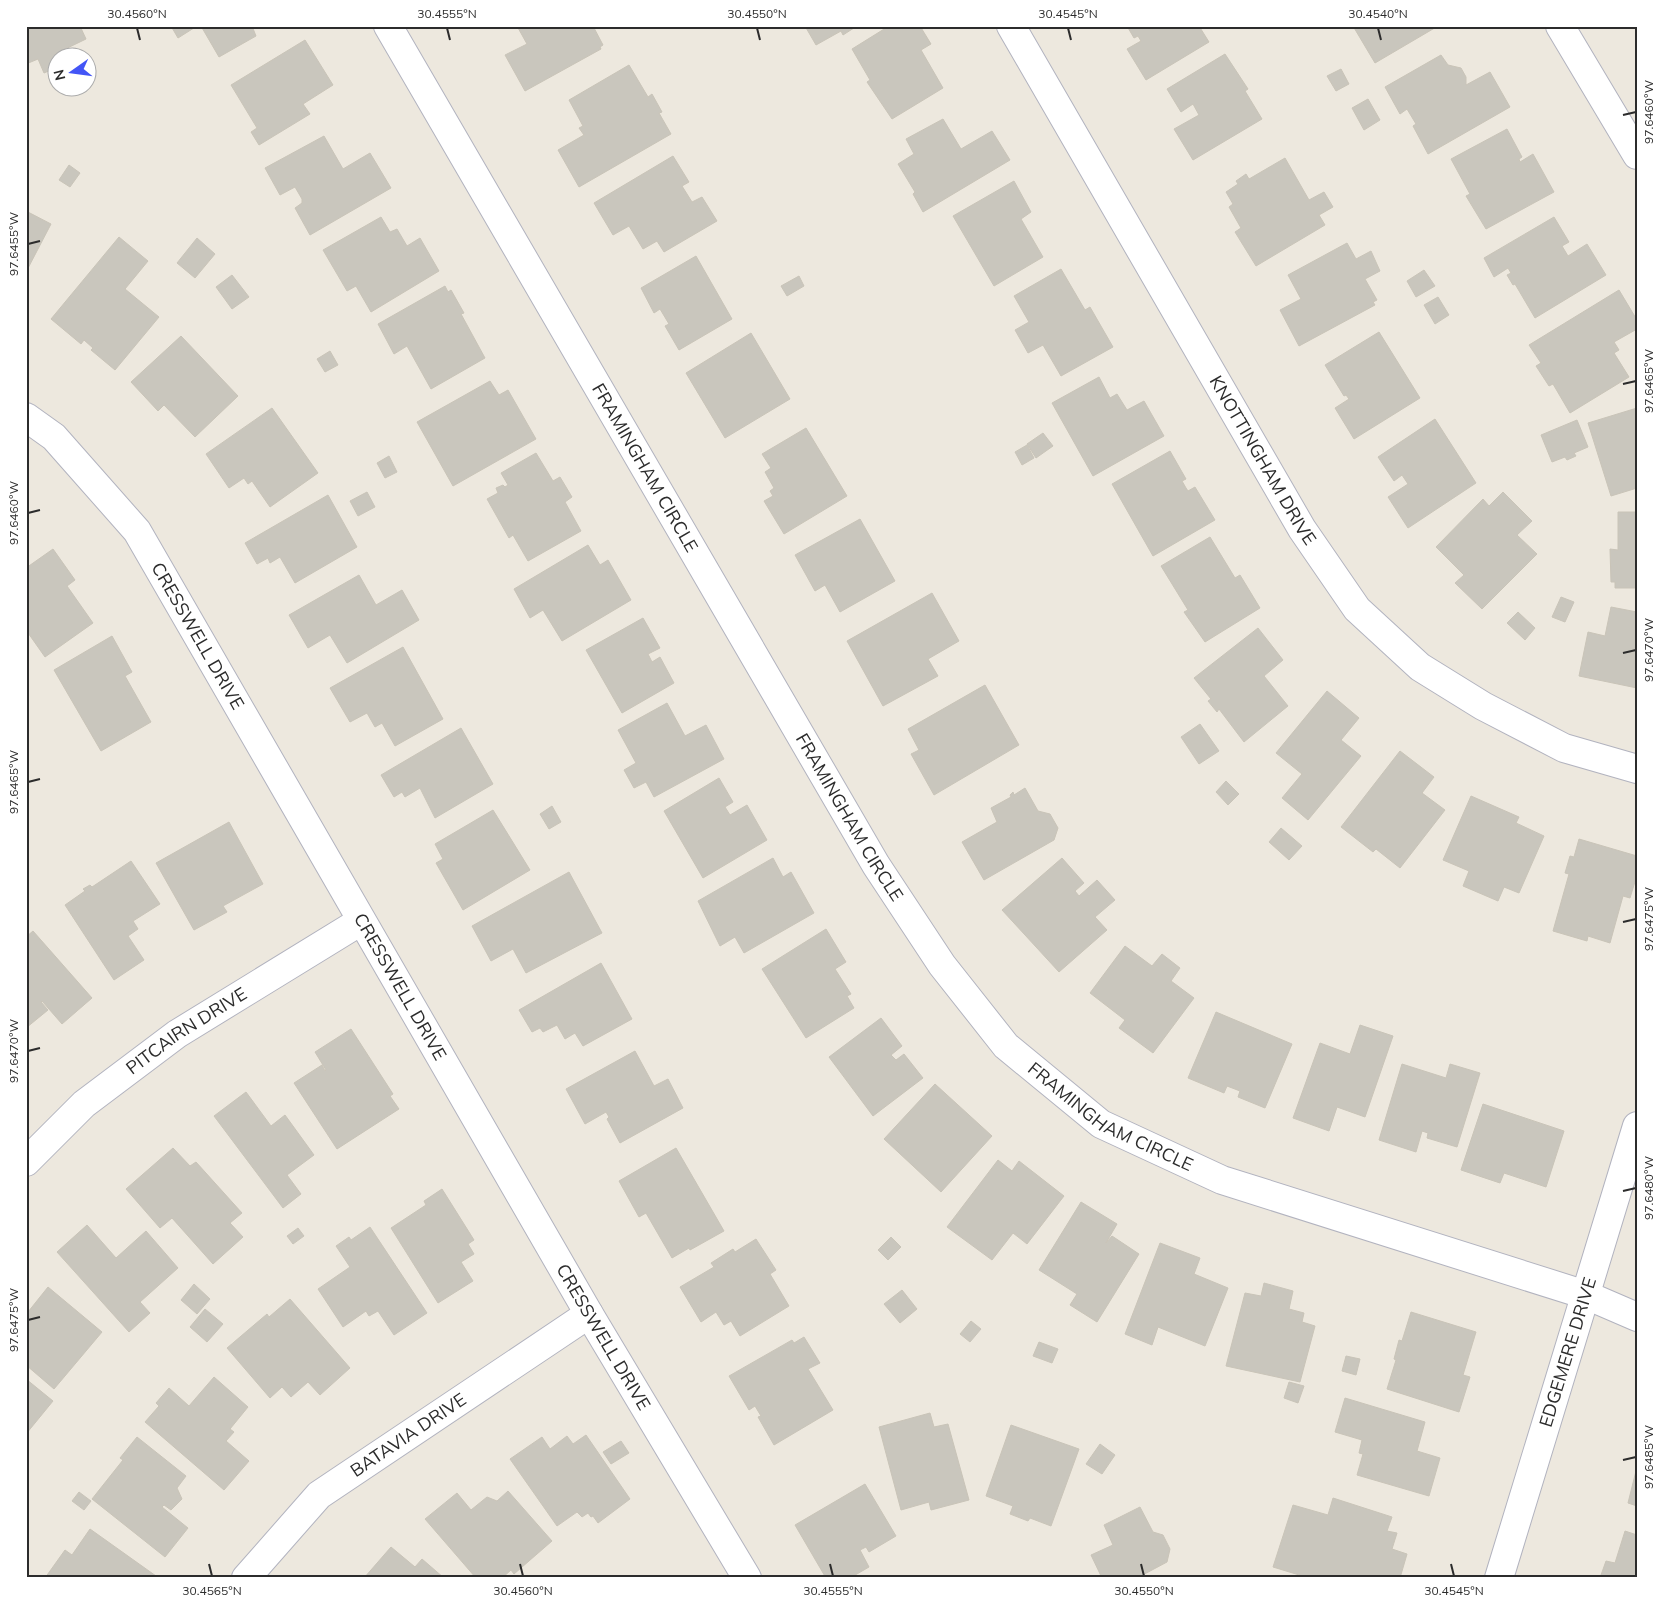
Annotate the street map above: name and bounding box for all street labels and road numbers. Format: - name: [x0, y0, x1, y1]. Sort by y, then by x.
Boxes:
- street label: KNOTTINGHAM DRIVE: [1205, 371, 1322, 549]
- street label: FRAMINGHAM CIRCLE: [587, 379, 703, 556]
- street label: CRESSWELL DRIVE: [147, 558, 250, 713]
- street label: FRAMINGHAM CIRCLE: [791, 729, 909, 905]
- street label: CRESSWELL DRIVE: [349, 909, 452, 1064]
- street label: PITCAIRN DRIVE: [121, 982, 251, 1079]
- street label: FRAMINGHAM CIRCLE: [1023, 1057, 1197, 1176]
- street label: CRESSWELL DRIVE: [551, 1260, 656, 1414]
- street label: EDGEMERE DRIVE: [1534, 1274, 1601, 1430]
- street label: BATAVIA DRIVE: [346, 1388, 470, 1482]

